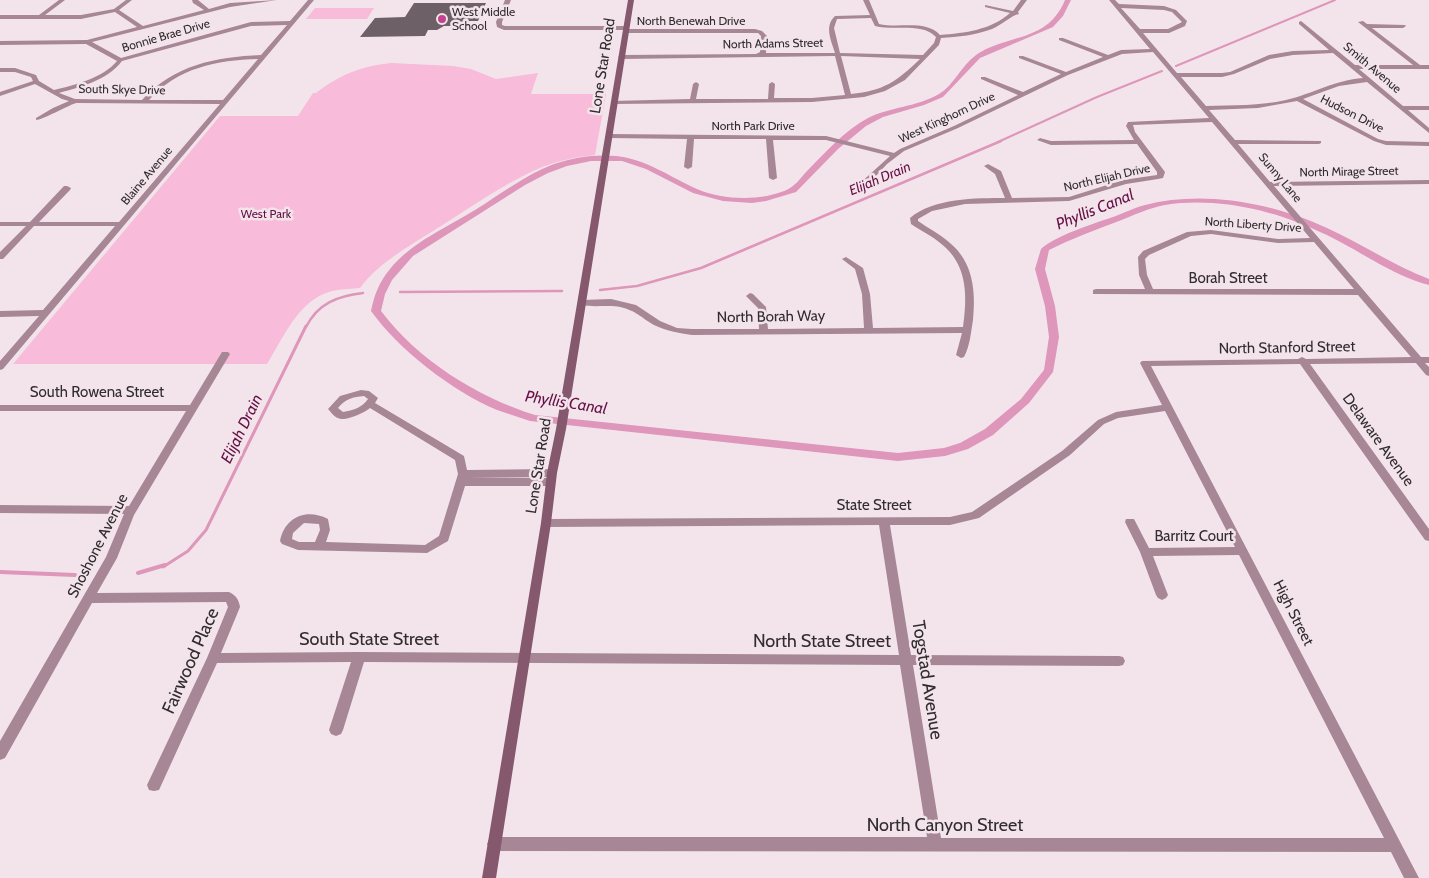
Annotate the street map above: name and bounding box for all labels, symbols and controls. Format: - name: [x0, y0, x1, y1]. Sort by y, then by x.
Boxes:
- place label: West Middle School: [452, 5, 515, 33]
- marker: West Middle School: [436, 13, 448, 25]
- street label: North Benewah Drive: [637, 14, 745, 28]
- street label: Bonnie Brae Drive: [120, 17, 212, 55]
- street label: Lone Star Road: [587, 17, 619, 115]
- street label: North Adams Street: [723, 36, 823, 52]
- street label: Smith Avenue: [1340, 40, 1404, 96]
- street label: South Skye Drive: [78, 82, 166, 98]
- street label: West Kinghorn Drive: [897, 89, 997, 147]
- street label: Hudson Drive: [1318, 92, 1386, 136]
- street label: North Park Drive: [711, 119, 795, 133]
- street label: Blaine Avenue: [118, 144, 176, 208]
- street label: Sunny Lane: [1255, 150, 1305, 206]
- water label: Elijah Drain: [847, 159, 913, 199]
- street label: North Elijah Drive: [1062, 161, 1152, 195]
- street label: North Mirage Street: [1299, 164, 1399, 180]
- water label: Phyllis Canal: [1053, 186, 1137, 234]
- park label: West Park: [241, 207, 291, 221]
- street label: North Liberty Drive: [1204, 214, 1302, 236]
- street label: Borah Street: [1188, 270, 1268, 288]
- street label: North Borah Way: [717, 307, 825, 327]
- street label: North Stanford Street: [1218, 338, 1356, 358]
- street label: South Rowena Street: [30, 384, 164, 402]
- water label: Phyllis Canal: [524, 387, 608, 419]
- street label: Delaware Avenue: [1338, 390, 1418, 490]
- water label: Elijah Drain: [217, 391, 267, 467]
- street label: Lone Star Road: [523, 417, 555, 515]
- street label: Shoshone Avenue: [64, 491, 132, 601]
- street label: State Street: [836, 497, 912, 515]
- street label: Barritz Court: [1154, 528, 1234, 546]
- street label: High Street: [1269, 577, 1317, 649]
- street label: Fairwood Place: [158, 605, 224, 717]
- street label: Togstad Avenue: [907, 619, 947, 741]
- street label: South State Street: [299, 629, 439, 651]
- street label: North State Street: [753, 631, 891, 653]
- street label: North Canyon Street: [867, 815, 1023, 837]

